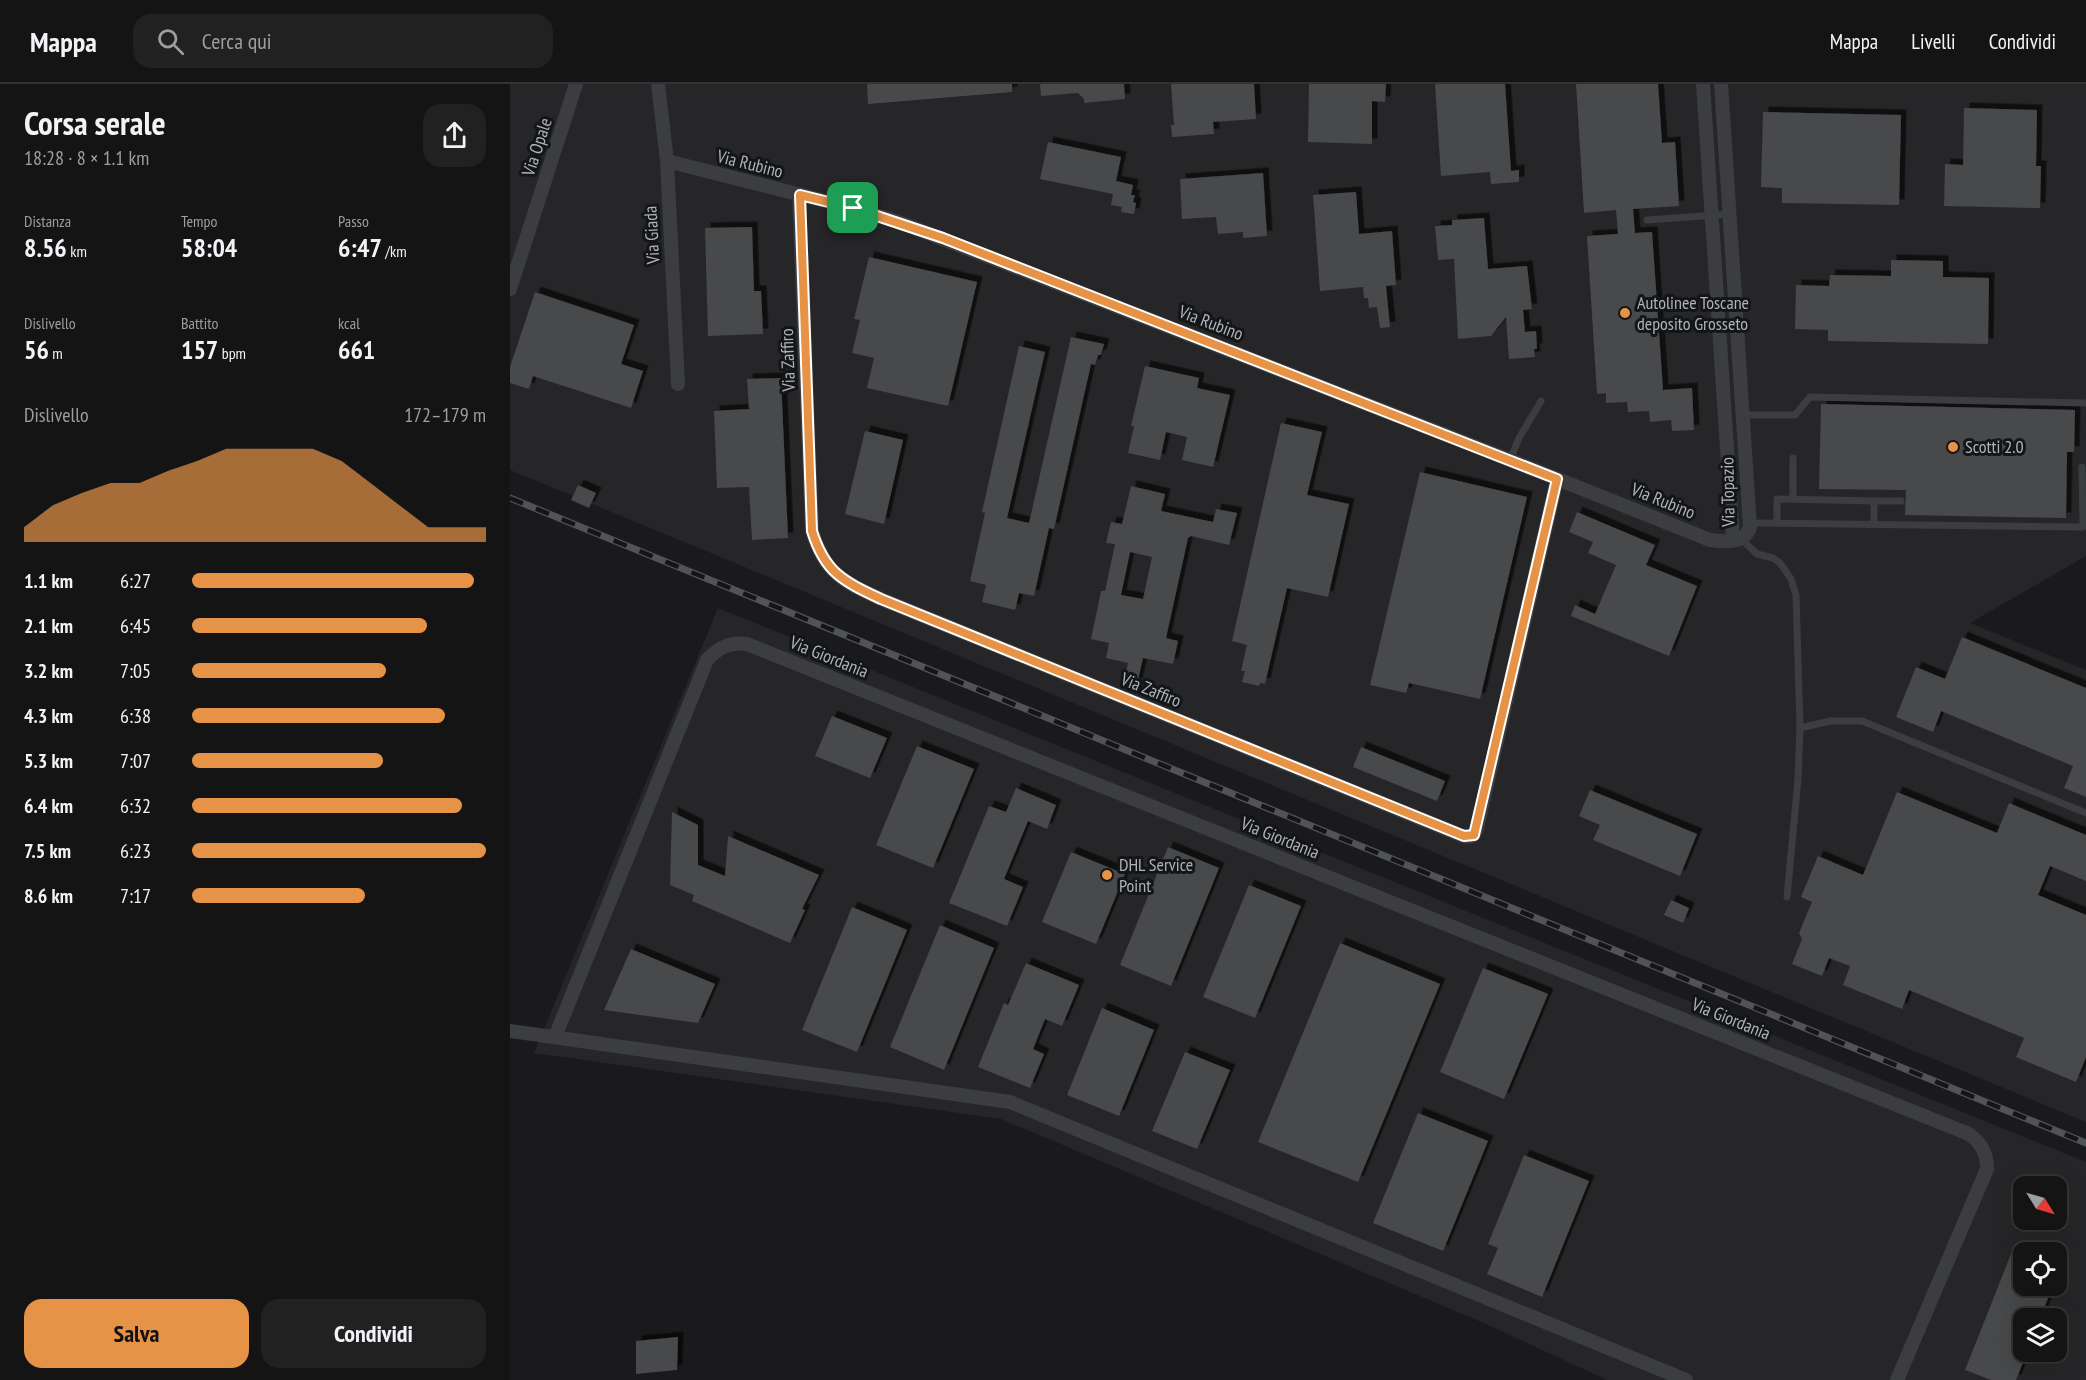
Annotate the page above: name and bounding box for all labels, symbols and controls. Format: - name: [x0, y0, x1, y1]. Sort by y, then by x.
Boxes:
- search box: [133, 14, 553, 68]
- text: Mappa: [30, 23, 97, 60]
- icon: search: [154, 25, 187, 58]
- text: Cerca qui: [202, 27, 271, 55]
- text: Mappa: [1830, 28, 1878, 55]
- text: Livelli: [1911, 28, 1956, 55]
- text: Condividi: [1989, 28, 2056, 55]
- text: Corsa serale: [24, 101, 166, 144]
- button: share: [423, 104, 486, 167]
- street label: Via Opale: [516, 115, 557, 180]
- street label: Via Rubino: [714, 144, 786, 183]
- text: 18:28 · 8 × 1.1 km: [24, 145, 149, 171]
- pin: [827, 182, 878, 233]
- icon: arrive: [836, 191, 869, 224]
- street label: Via Giada: [638, 205, 665, 266]
- text: Distanza: [24, 211, 71, 231]
- text: Tempo: [181, 211, 217, 231]
- text: Passo: [338, 211, 369, 231]
- text: 8.56: [24, 231, 67, 264]
- text: 58:04: [181, 231, 237, 264]
- text: 6:47: [338, 231, 382, 264]
- text: km: [67, 241, 87, 261]
- text: /km: [382, 241, 407, 261]
- place label: Autolinee Toscane deposito Grosseto: [1637, 291, 1749, 335]
- street label: Via Rubino: [1175, 299, 1247, 345]
- marker: Autolinee Toscane deposito Grosseto: [1618, 306, 1632, 320]
- text: Dislivello: [24, 313, 76, 333]
- text: Battito: [181, 313, 218, 333]
- text: kcal: [338, 313, 360, 333]
- street label: Via Zaffiro: [775, 328, 800, 393]
- text: 56: [24, 333, 49, 366]
- text: 157: [181, 333, 218, 366]
- text: 661: [338, 333, 375, 366]
- text: m: [49, 343, 63, 363]
- text: bpm: [218, 343, 246, 363]
- text: Dislivello: [24, 402, 89, 428]
- text: 172–179 m: [404, 402, 486, 428]
- place label: Scotti 2.0: [1965, 435, 2024, 458]
- marker: Scotti 2.0: [1946, 440, 1960, 454]
- street label: Via Topazio: [1715, 457, 1740, 528]
- street label: Via Rubino: [1627, 477, 1699, 524]
- text: 1.1 km: [24, 568, 73, 594]
- text: 6:27: [120, 568, 151, 594]
- text: 2.1 km: [24, 613, 73, 639]
- text: 6:45: [120, 613, 151, 639]
- street label: Via Giordania: [786, 630, 872, 683]
- text: 3.2 km: [24, 658, 73, 684]
- text: 7:05: [120, 658, 151, 684]
- street label: Via Zaffiro: [1117, 667, 1185, 712]
- text: 4.3 km: [24, 703, 73, 729]
- text: 6:38: [120, 703, 151, 729]
- text: 5.3 km: [24, 748, 73, 774]
- text: 7:07: [120, 748, 151, 774]
- text: 6.4 km: [24, 793, 73, 819]
- text: 6:32: [120, 793, 151, 819]
- street label: Via Giordania: [1237, 811, 1323, 864]
- text: 7.5 km: [24, 838, 71, 864]
- text: 6:23: [120, 838, 151, 864]
- place label: DHL Service Point: [1119, 853, 1193, 897]
- marker: DHL Service Point: [1100, 868, 1114, 882]
- text: 8.6 km: [24, 883, 73, 909]
- text: 7:17: [120, 883, 151, 909]
- street label: Via Giordania: [1688, 992, 1774, 1045]
- north arrow: [2013, 1176, 2067, 1230]
- map controls: [2013, 1176, 2067, 1362]
- button: locate: [2013, 1242, 2067, 1296]
- button: Salva: [24, 1299, 249, 1368]
- button: Condividi: [261, 1299, 486, 1368]
- button: layers: [2013, 1308, 2067, 1362]

